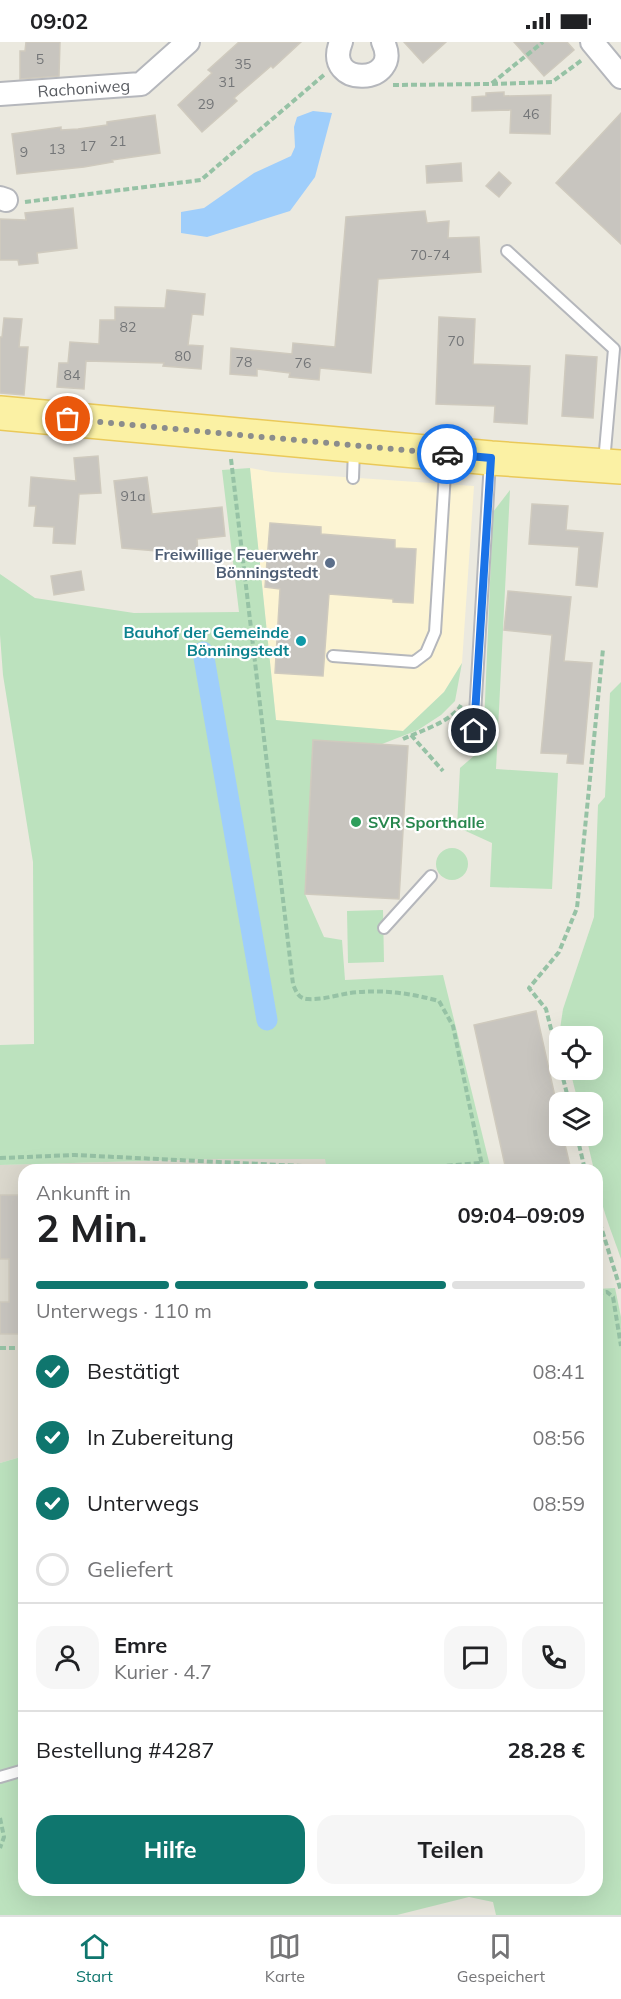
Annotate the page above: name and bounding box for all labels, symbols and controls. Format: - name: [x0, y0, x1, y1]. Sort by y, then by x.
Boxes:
- text: 09:02: [30, 7, 88, 35]
- house number: 5: [36, 50, 44, 68]
- house number: 35: [235, 55, 251, 73]
- house number: 31: [219, 73, 235, 91]
- street label: Rachoniweg: [37, 75, 131, 101]
- house number: 29: [198, 95, 214, 113]
- house number: 46: [523, 105, 539, 123]
- house number: 21: [110, 132, 126, 150]
- house number: 17: [80, 137, 96, 155]
- house number: 13: [49, 140, 65, 158]
- house number: 9: [20, 143, 28, 161]
- house number: 70-74: [410, 246, 450, 264]
- house number: 82: [120, 318, 136, 336]
- house number: 70: [448, 332, 464, 350]
- house number: 80: [175, 347, 191, 365]
- house number: 78: [236, 353, 252, 371]
- house number: 76: [295, 354, 311, 372]
- house number: 84: [64, 366, 81, 384]
- pin: [42, 393, 93, 444]
- icon: bag: [51, 402, 84, 435]
- courier: [417, 424, 477, 484]
- icon: car: [431, 438, 464, 471]
- house number: 91a: [120, 487, 146, 505]
- place label: Freiwillige Feuerwehr Bönningstedt: [155, 544, 319, 582]
- marker: Freiwillige Feuerwehr Bönningstedt: [323, 556, 337, 570]
- place label: Bauhof der Gemeinde Bönningstedt: [124, 622, 289, 660]
- marker: Bauhof der Gemeinde Bönningstedt: [294, 634, 308, 648]
- pin: [448, 705, 499, 756]
- icon: home: [457, 714, 490, 747]
- place label: SVR Sporthalle: [368, 812, 485, 832]
- marker: SVR Sporthalle: [349, 815, 363, 829]
- map controls: [549, 1026, 603, 1146]
- button: locate: [549, 1026, 603, 1080]
- button: layers: [549, 1092, 603, 1146]
- text: Ankunft in: [36, 1180, 131, 1205]
- text: 09:04–09:09: [457, 1201, 585, 1229]
- text: 2 Min.: [36, 1203, 147, 1252]
- text: Unterwegs · 110 m: [36, 1298, 212, 1323]
- icon: check: [36, 1355, 69, 1388]
- text: Bestätigt: [87, 1357, 180, 1385]
- text: 08:41: [532, 1359, 585, 1384]
- icon: check: [36, 1421, 69, 1454]
- text: In Zubereitung: [87, 1423, 234, 1451]
- text: 08:56: [532, 1425, 585, 1450]
- icon: check: [36, 1487, 69, 1520]
- text: Unterwegs: [87, 1489, 199, 1517]
- text: 08:59: [532, 1491, 585, 1516]
- text: Geliefert: [87, 1555, 173, 1583]
- button: person: [36, 1626, 99, 1689]
- button: chat: [444, 1626, 507, 1689]
- button: phone: [522, 1626, 585, 1689]
- text: Emre: [114, 1631, 167, 1659]
- text: Kurier · 4.7: [114, 1659, 212, 1684]
- text: Bestellung #4287: [36, 1736, 214, 1764]
- text: 28.28 €: [508, 1736, 585, 1764]
- button: Hilfe: [36, 1815, 305, 1884]
- button: Teilen: [317, 1815, 585, 1884]
- tab: Start: [76, 1930, 113, 1986]
- tab: Karte: [265, 1930, 305, 1986]
- tab: Gespeichert: [457, 1930, 545, 1986]

